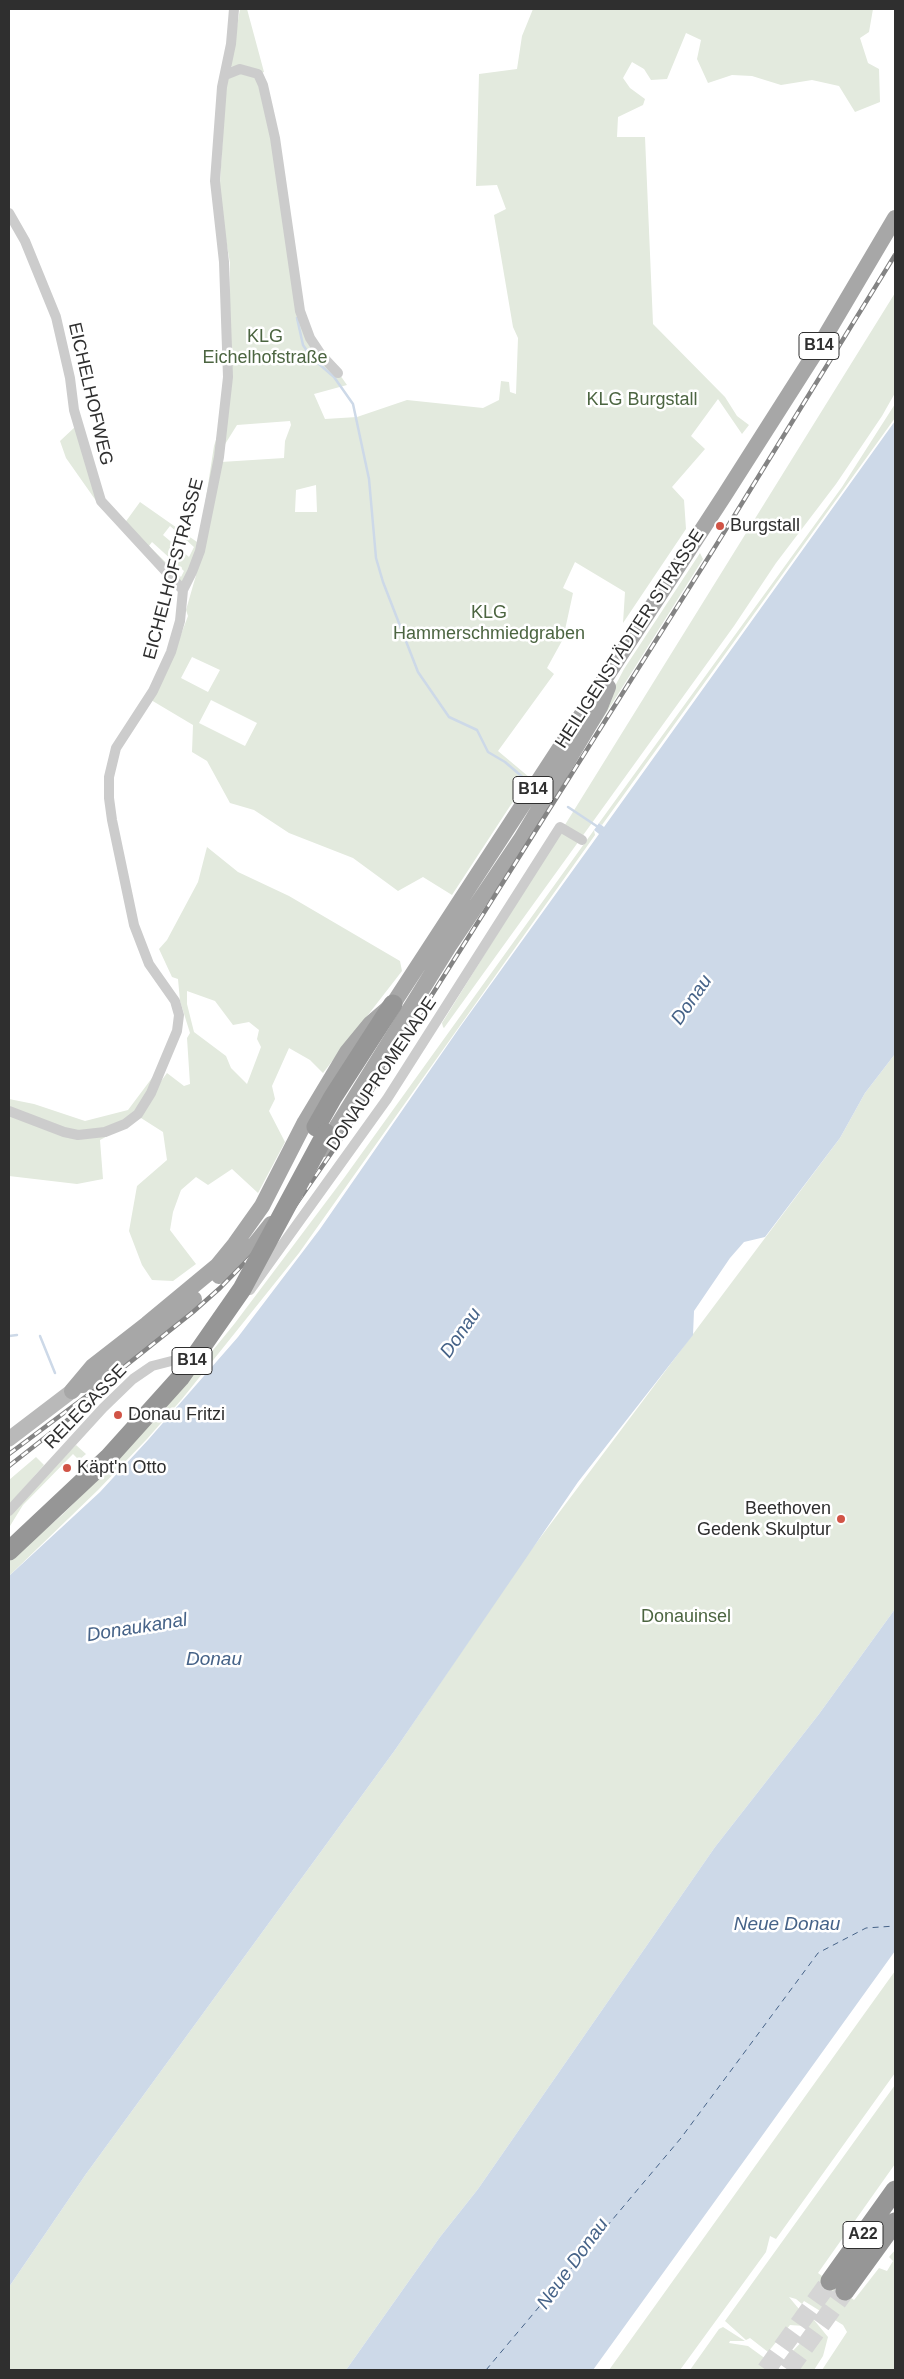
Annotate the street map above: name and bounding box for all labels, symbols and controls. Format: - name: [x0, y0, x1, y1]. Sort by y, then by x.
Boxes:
- street label: EICHELHOFWEG: [63, 320, 117, 468]
- park label: KLG Eichelhofstraße: [202, 326, 328, 368]
- road number: B14: [799, 332, 839, 360]
- park label: KLG Burgstall: [586, 389, 698, 411]
- street label: EICHELHOFSTRASSE: [139, 476, 209, 662]
- place label: Burgstall: [730, 515, 800, 537]
- marker: Burgstall: [714, 520, 726, 532]
- street label: HEILIGENSTÄDTER STRASSE: [551, 525, 709, 753]
- park label: KLG Hammerschmiedgraben: [393, 602, 585, 644]
- road number: B14: [513, 776, 553, 804]
- water label: Donau: [667, 971, 717, 1029]
- street label: DONAUPROMENADE: [322, 993, 442, 1155]
- water label: Donau: [436, 1304, 486, 1362]
- road number: B14: [172, 1348, 212, 1374]
- street label: RELEGASSE: [40, 1360, 132, 1454]
- place label: Donau Fritzi: [128, 1404, 225, 1426]
- marker: Donau Fritzi: [112, 1409, 124, 1421]
- place label: Käpt'n Otto: [77, 1457, 166, 1479]
- marker: Käpt'n Otto: [61, 1462, 73, 1474]
- place label: Beethoven Gedenk Skulptur: [697, 1498, 831, 1540]
- marker: Beethoven Gedenk Skulptur: [835, 1513, 847, 1525]
- park label: Donauinsel: [641, 1606, 731, 1628]
- water label: Donaukanal: [85, 1609, 189, 1647]
- water label: Donau: [186, 1649, 242, 1671]
- water label: Neue Donau: [734, 1914, 840, 1936]
- water label: Neue Donau: [532, 2214, 614, 2314]
- road number: A22: [843, 2222, 883, 2248]

